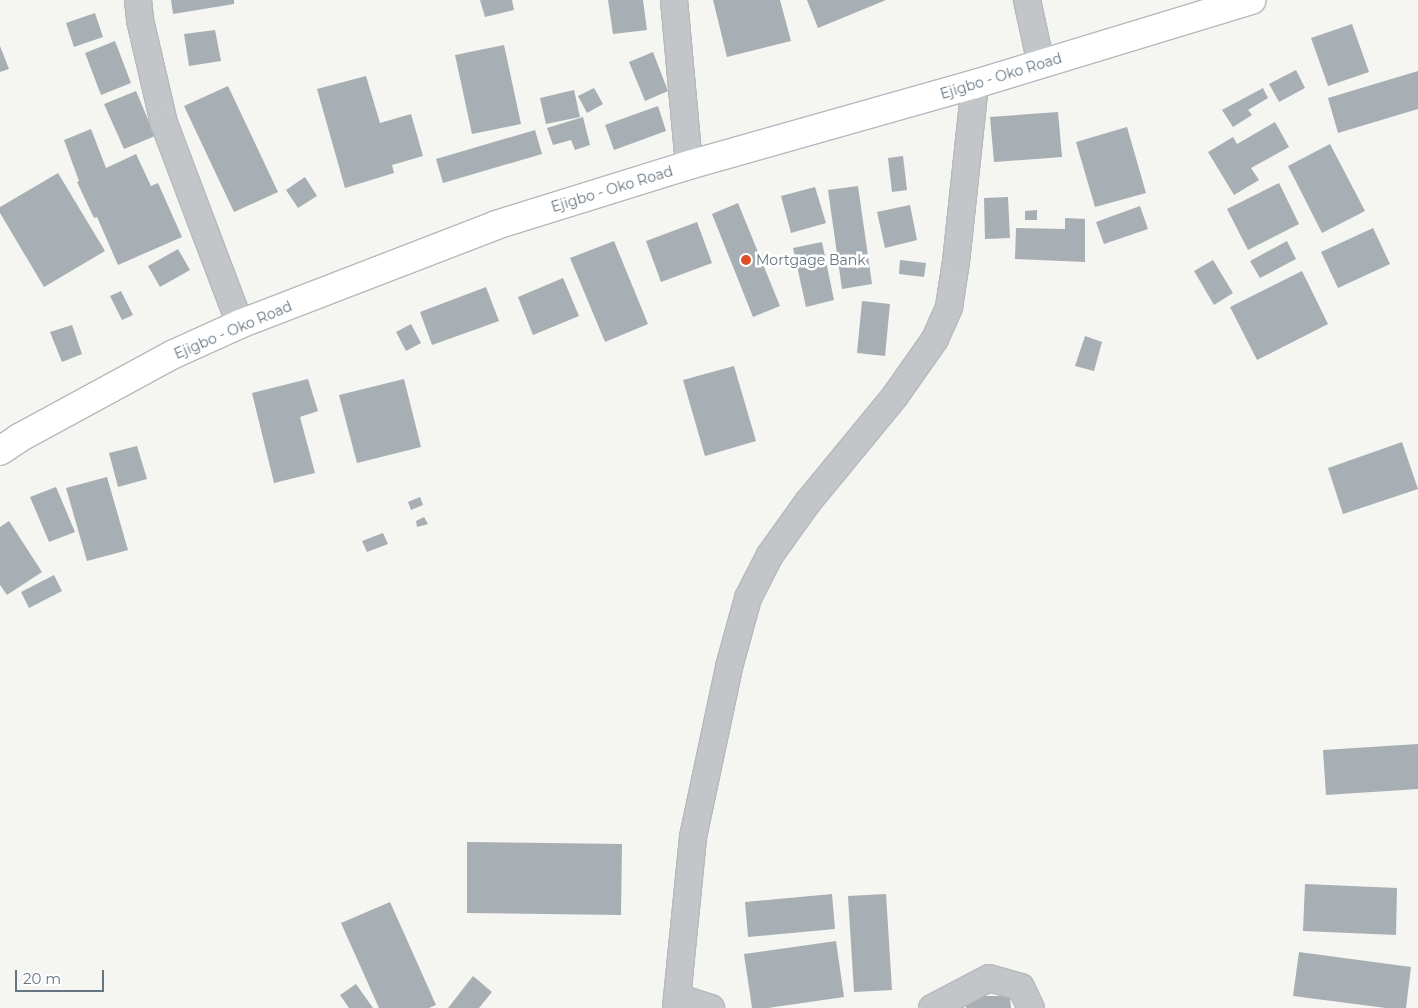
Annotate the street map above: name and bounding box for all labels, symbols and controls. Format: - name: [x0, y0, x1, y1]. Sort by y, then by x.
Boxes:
- street label: Ejigbo - Oko Road: [938, 49, 1064, 103]
- street label: Ejigbo - Oko Road: [549, 162, 675, 216]
- place label: Mortgage Bank: [756, 252, 866, 268]
- marker: Mortgage Bank: [740, 254, 752, 266]
- street label: Ejigbo - Oko Road: [172, 298, 294, 362]
- scale bar: [18, 960, 106, 992]
- text: 20 m: [23, 969, 61, 988]

